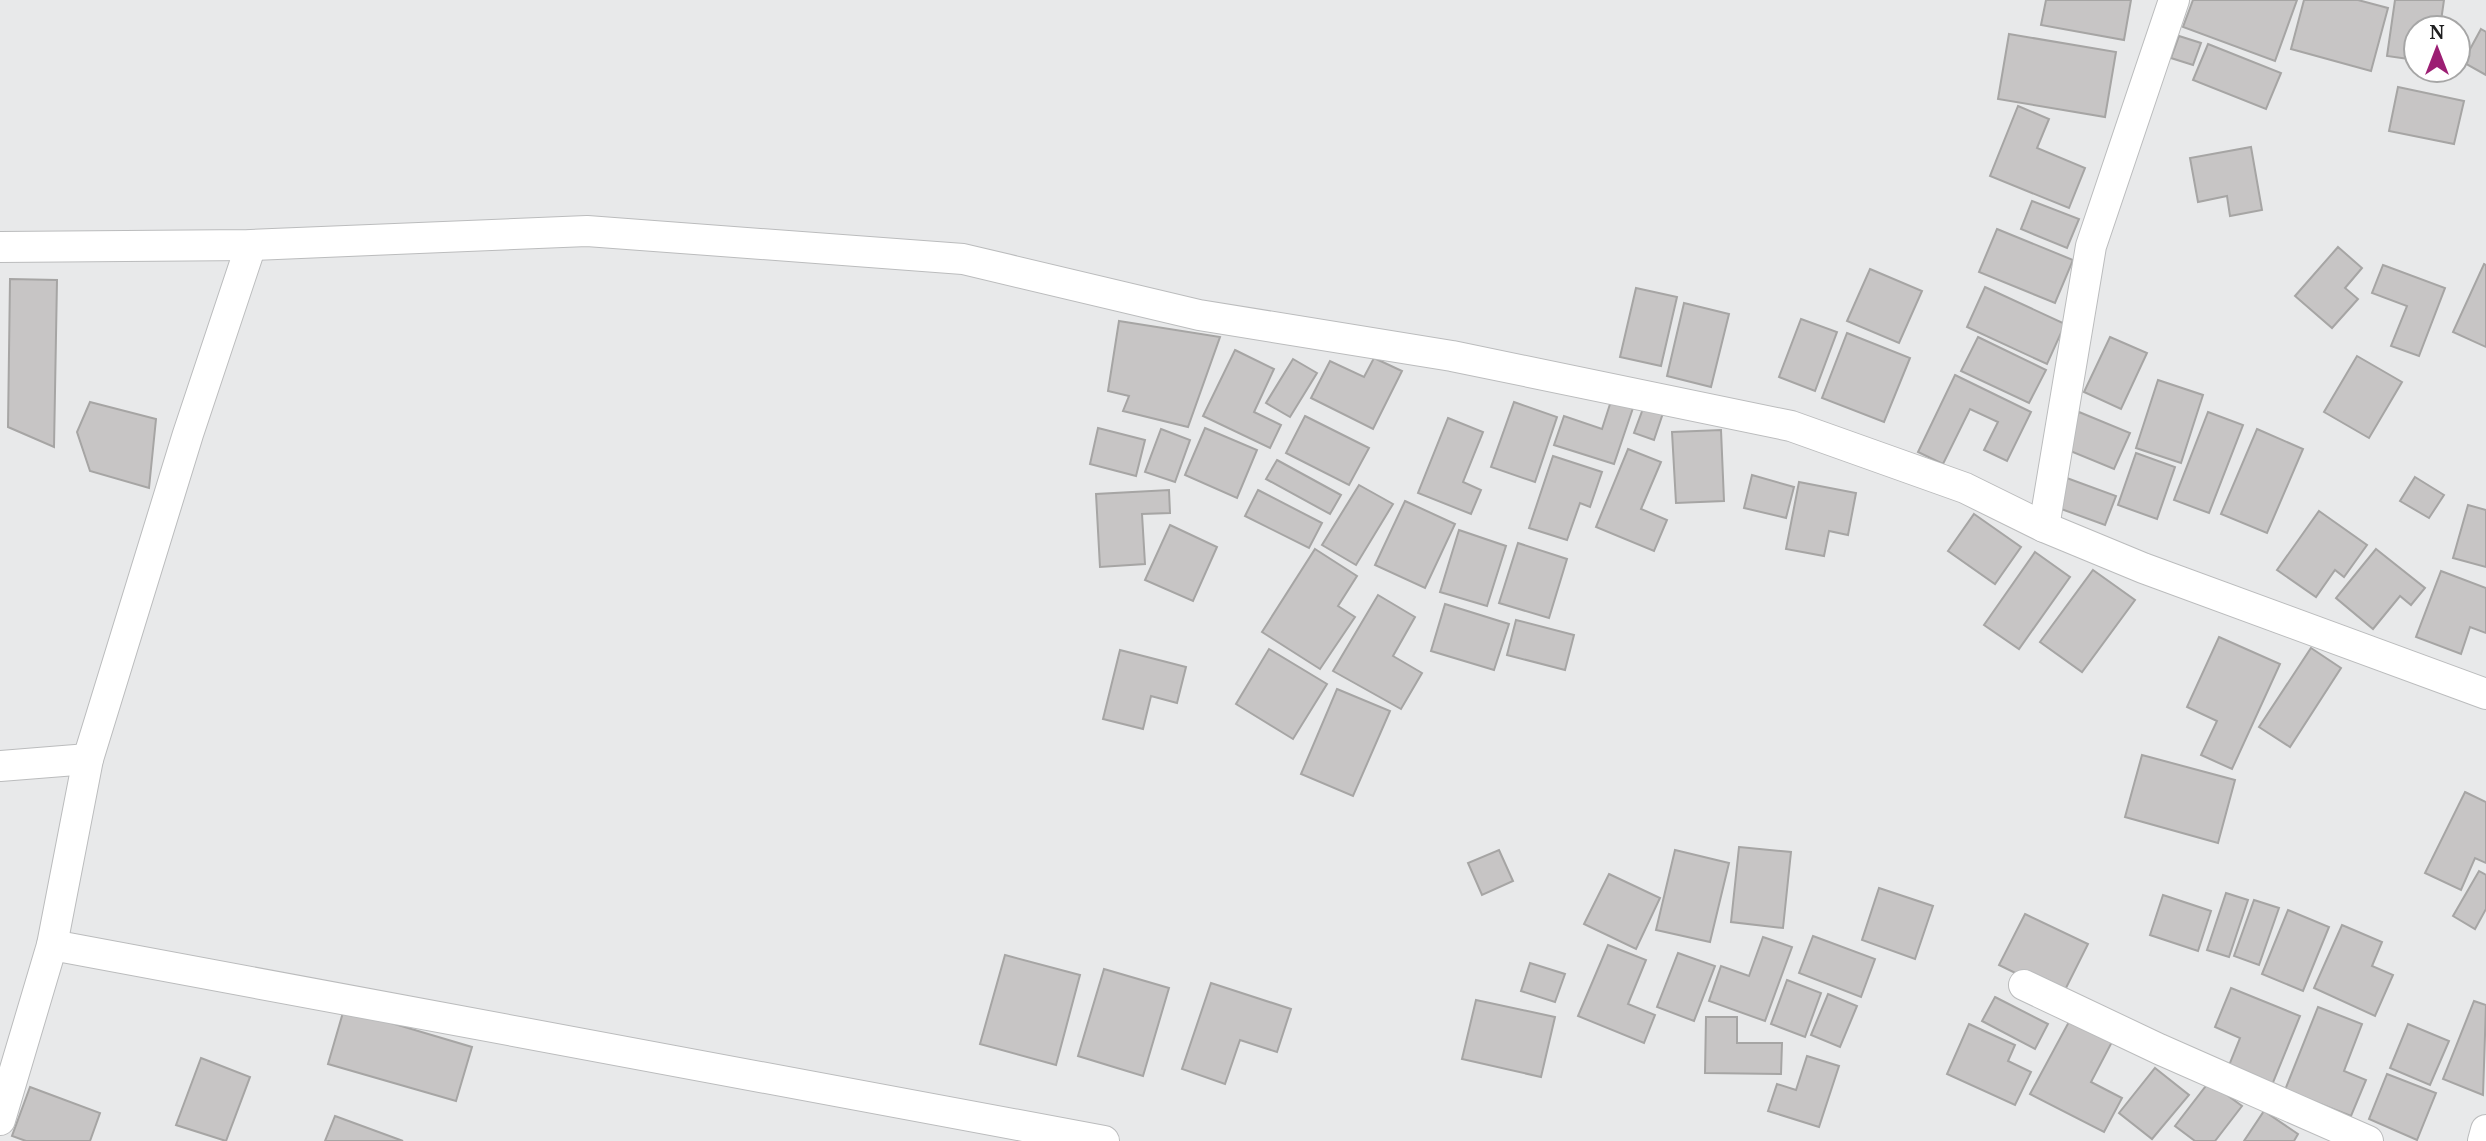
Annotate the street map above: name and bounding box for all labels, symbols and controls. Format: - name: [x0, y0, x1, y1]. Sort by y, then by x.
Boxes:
- north arrow: [2402, 14, 2472, 84]
- text: N: [2430, 19, 2445, 45]

